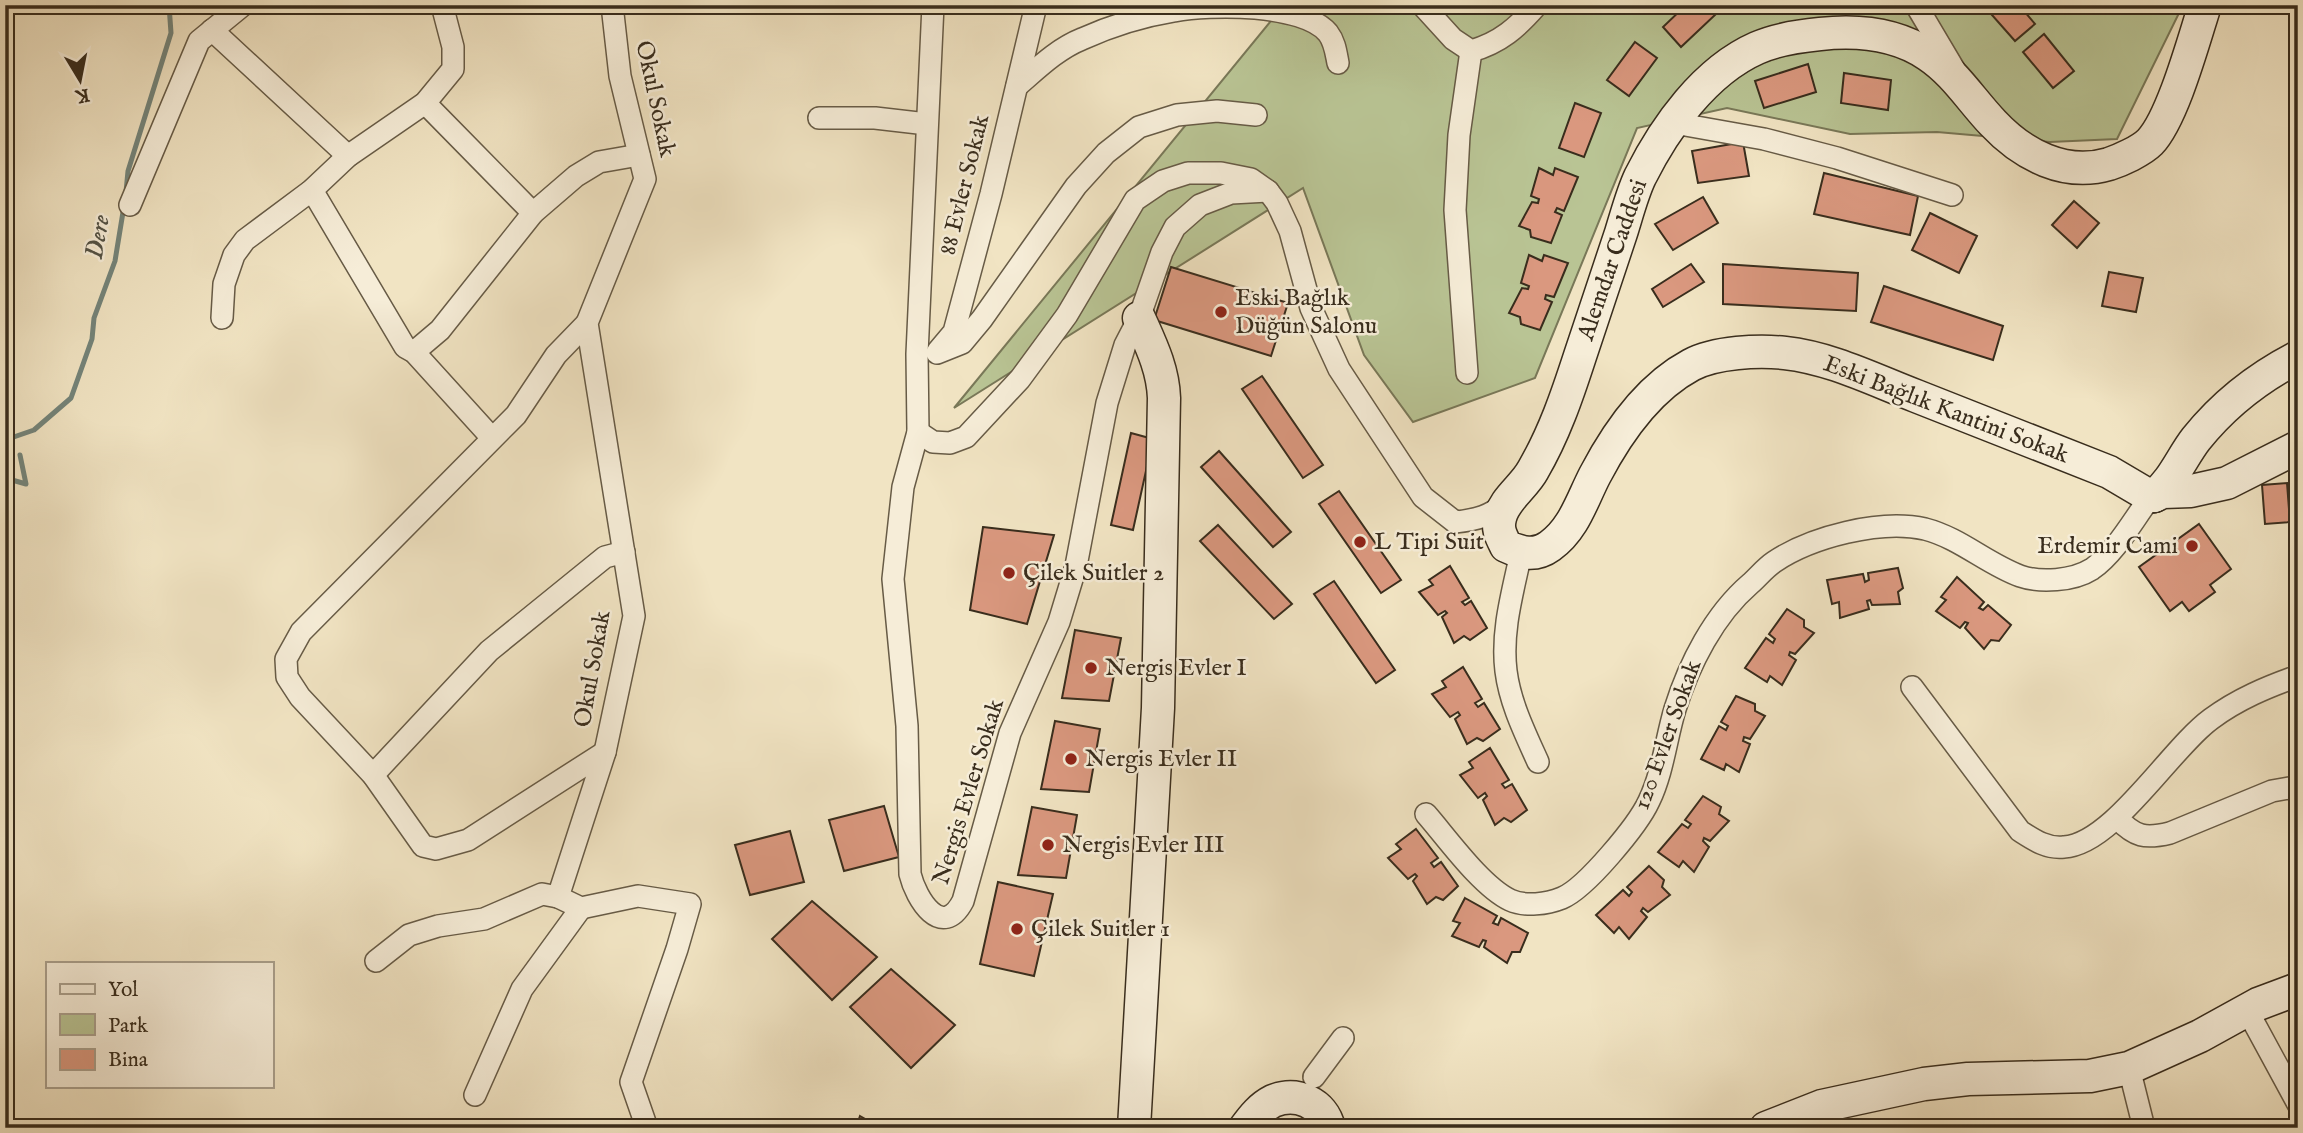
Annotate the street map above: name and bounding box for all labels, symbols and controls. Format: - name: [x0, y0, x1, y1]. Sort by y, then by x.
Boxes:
- street label: Okul Sokak: [628, 38, 682, 160]
- north arrow: [46, 46, 116, 116]
- text: K: [73, 82, 91, 108]
- street label: 88 Evler Sokak: [933, 111, 997, 258]
- street label: Alemdar Caddesi: [1571, 175, 1655, 346]
- water label: Dere: [78, 212, 118, 262]
- place label: Eski Bağlık Düğün Salonu: [1235, 283, 1377, 342]
- marker: Eski Bağlık Düğün Salonu: [1213, 304, 1229, 320]
- street label: Eski Bağlık Kantini Sokak: [1819, 349, 2073, 471]
- place label: L Tipi Suit: [1374, 527, 1484, 558]
- place label: Erdemir Cami: [2037, 531, 2178, 562]
- marker: L Tipi Suit: [1352, 534, 1368, 550]
- marker: Erdemir Cami: [2184, 538, 2200, 554]
- place label: Çilek Suitler 2: [1023, 558, 1164, 589]
- marker: Çilek Suitler 2: [1001, 565, 1017, 581]
- street label: Okul Sokak: [567, 608, 619, 730]
- place label: Nergis Evler I: [1105, 653, 1247, 684]
- street label: 120 Evler Sokak: [1627, 656, 1709, 814]
- marker: Nergis Evler I: [1083, 660, 1099, 676]
- street label: Nergis Evler Sokak: [926, 695, 1012, 889]
- place label: Nergis Evler II: [1085, 744, 1237, 775]
- marker: Nergis Evler II: [1063, 751, 1079, 767]
- place label: Nergis Evler III: [1062, 830, 1225, 861]
- marker: Nergis Evler III: [1040, 837, 1056, 853]
- place label: Çilek Suitler 1: [1031, 914, 1170, 945]
- marker: Çilek Suitler 1: [1009, 921, 1025, 937]
- legend: [46, 962, 273, 1088]
- text: Yol: [108, 977, 138, 1004]
- text: Park: [108, 1013, 149, 1040]
- text: Bina: [108, 1047, 149, 1074]

